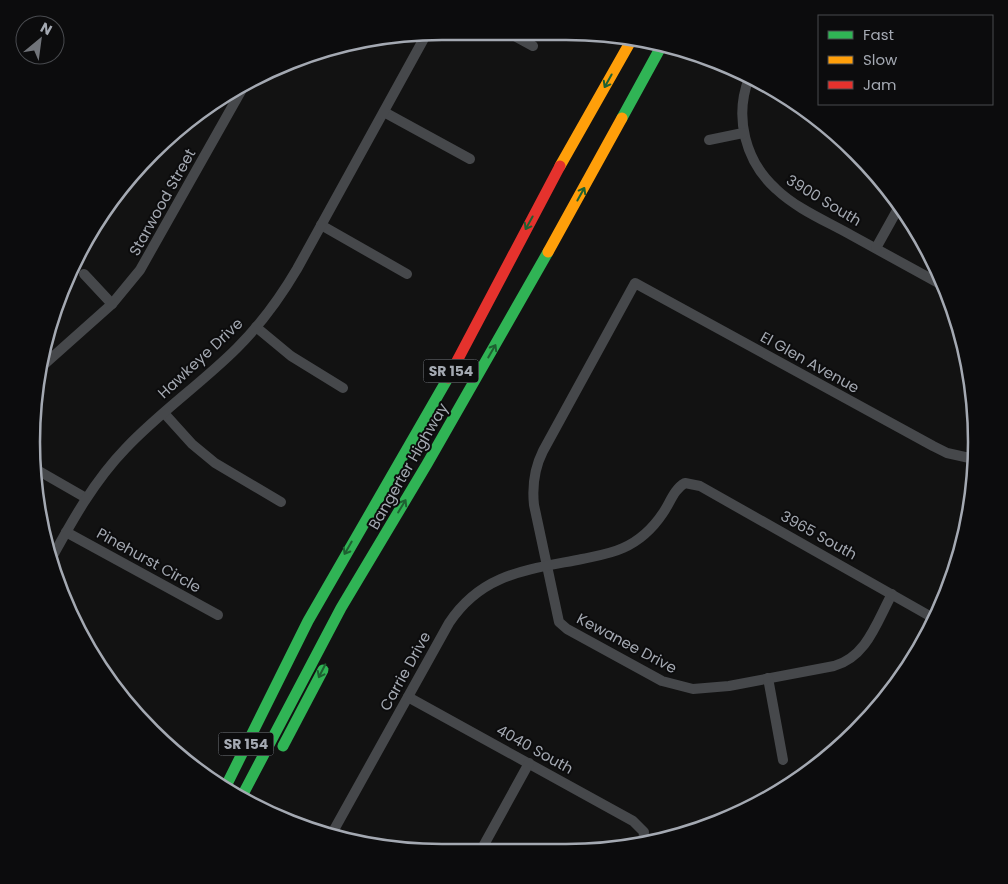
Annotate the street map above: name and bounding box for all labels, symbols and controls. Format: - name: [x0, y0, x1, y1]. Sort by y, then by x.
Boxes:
- north arrow: [15, 15, 65, 65]
- legend: [818, 15, 993, 105]
- text: N: [37, 17, 56, 40]
- text: Fast: [863, 24, 894, 45]
- text: Slow: [863, 49, 898, 70]
- one-way arrow: [603, 74, 613, 89]
- text: Jam: [863, 74, 897, 95]
- street label: Starwood Street: [124, 145, 200, 259]
- street label: 3900 South: [783, 169, 865, 231]
- one-way arrow: [576, 187, 586, 201]
- one-way arrow: [524, 216, 534, 231]
- street label: Hawkeye Drive: [153, 313, 247, 403]
- street label: El Glen Avenue: [757, 326, 863, 398]
- one-way arrow: [488, 344, 498, 358]
- road number: SR 154: [424, 360, 478, 382]
- street label: Bangerter Highway: [363, 398, 453, 533]
- one-way arrow: [398, 500, 408, 514]
- street label: 3965 South: [777, 505, 861, 565]
- street label: Pinehurst Circle: [93, 523, 205, 597]
- one-way arrow: [342, 541, 352, 555]
- street label: Kewanee Drive: [573, 608, 681, 678]
- street label: Carrie Drive: [375, 628, 435, 714]
- one-way arrow: [317, 663, 326, 678]
- street label: 4040 South: [493, 719, 577, 779]
- road number: SR 154: [218, 732, 274, 756]

